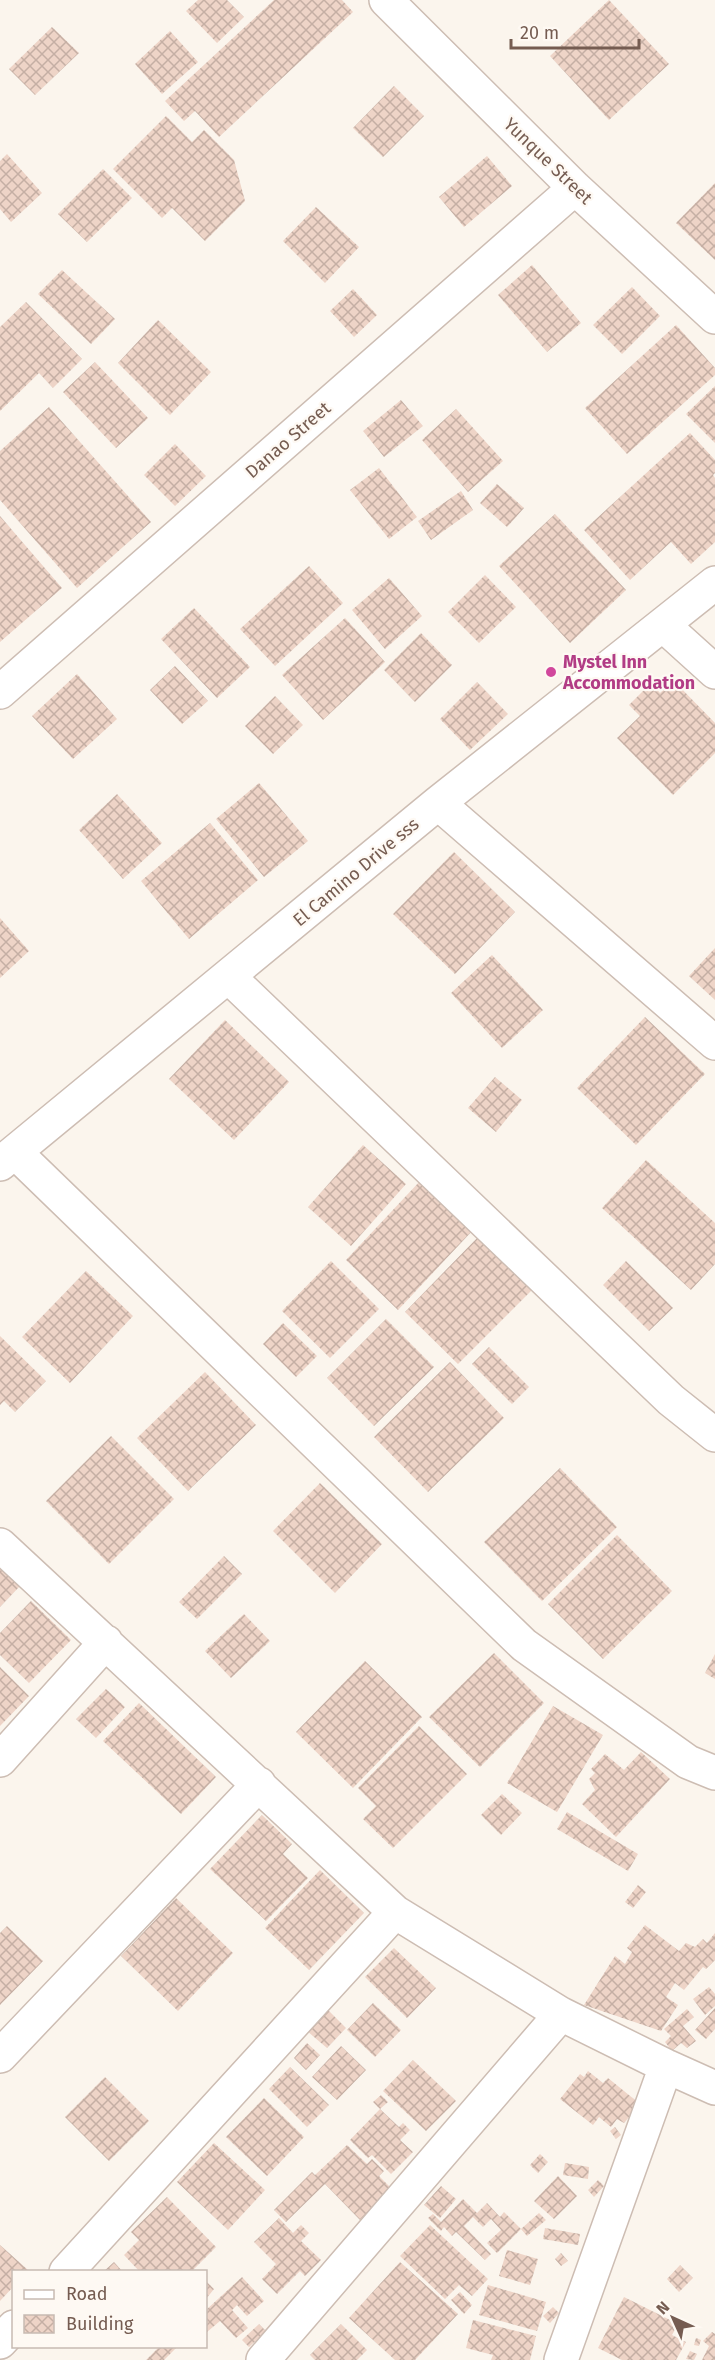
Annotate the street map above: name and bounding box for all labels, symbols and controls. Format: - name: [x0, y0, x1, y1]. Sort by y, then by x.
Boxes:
- scale bar: [511, 12, 638, 50]
- text: 20 m: [520, 22, 559, 44]
- street label: Yunque Street: [499, 113, 597, 209]
- street label: Danao Street: [241, 397, 335, 483]
- place label: Mystel Inn Accommodation: [562, 651, 695, 694]
- marker: Mystel Inn Accommodation: [544, 665, 558, 679]
- street label: El Camino Drive sss: [289, 813, 423, 931]
- legend: [12, 2270, 207, 2348]
- text: Road: [66, 2283, 108, 2305]
- north arrow: [643, 2288, 703, 2348]
- text: N: [652, 2297, 673, 2318]
- text: Building: [66, 2313, 134, 2335]

